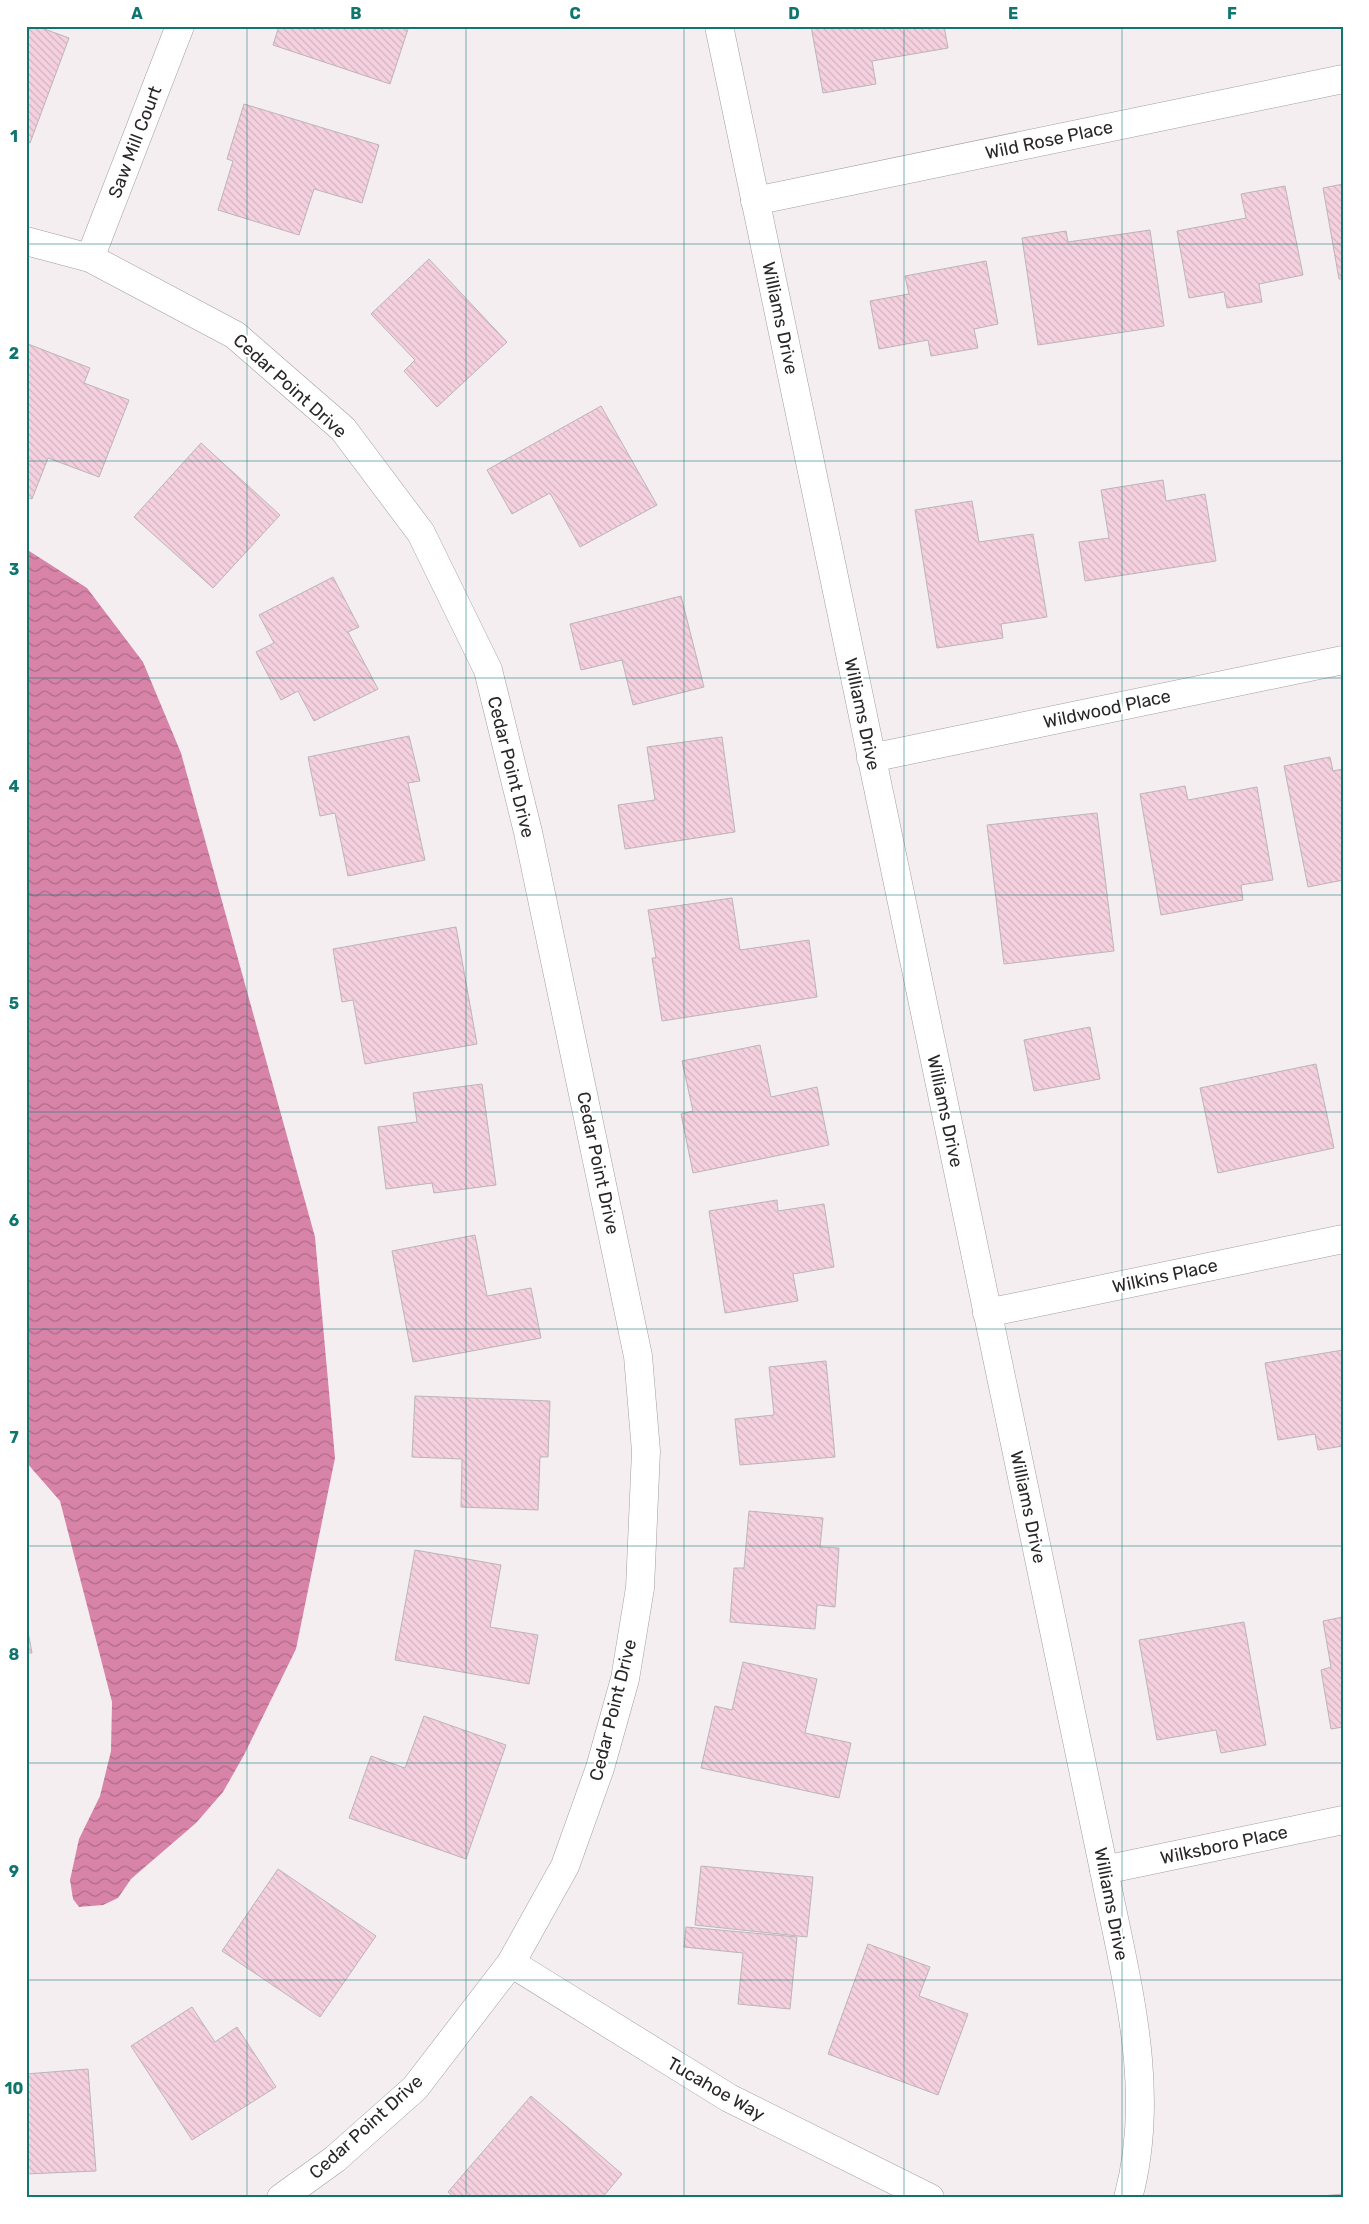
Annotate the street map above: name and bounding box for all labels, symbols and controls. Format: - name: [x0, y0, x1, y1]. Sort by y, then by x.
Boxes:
- text: A: [131, 4, 143, 23]
- text: B: [350, 4, 362, 23]
- text: C: [569, 4, 581, 23]
- text: D: [788, 4, 800, 23]
- text: E: [1008, 4, 1018, 23]
- text: F: [1227, 4, 1237, 23]
- street label: Saw Mill Court: [104, 83, 166, 201]
- street label: Wild Rose Place: [983, 116, 1115, 164]
- text: 1: [10, 127, 18, 146]
- street label: Williams Drive: [757, 260, 803, 376]
- street label: Cedar Point Drive: [229, 329, 351, 443]
- text: 2: [9, 344, 19, 363]
- text: 3: [9, 560, 19, 579]
- street label: Williams Drive: [839, 656, 885, 772]
- street label: Wildwood Place: [1041, 685, 1173, 733]
- street label: Cedar Point Drive: [483, 694, 539, 840]
- text: 4: [9, 777, 20, 796]
- text: 5: [9, 994, 19, 1013]
- street label: Williams Drive: [922, 1053, 968, 1169]
- street label: Cedar Point Drive: [572, 1090, 624, 1236]
- text: 6: [9, 1211, 19, 1230]
- street label: Wilkins Place: [1110, 1254, 1220, 1298]
- text: 7: [9, 1428, 19, 1447]
- street label: Williams Drive: [1005, 1449, 1051, 1565]
- street label: Cedar Point Drive: [585, 1637, 641, 1783]
- text: 8: [9, 1645, 20, 1664]
- street label: Wilksboro Place: [1158, 1821, 1290, 1869]
- street label: Williams Drive: [1089, 1846, 1133, 1962]
- text: 9: [9, 1862, 19, 1881]
- street label: Tucahoe Way: [663, 2052, 769, 2126]
- street label: Cedar Point Drive: [305, 2070, 427, 2184]
- text: 10: [5, 2079, 24, 2098]

